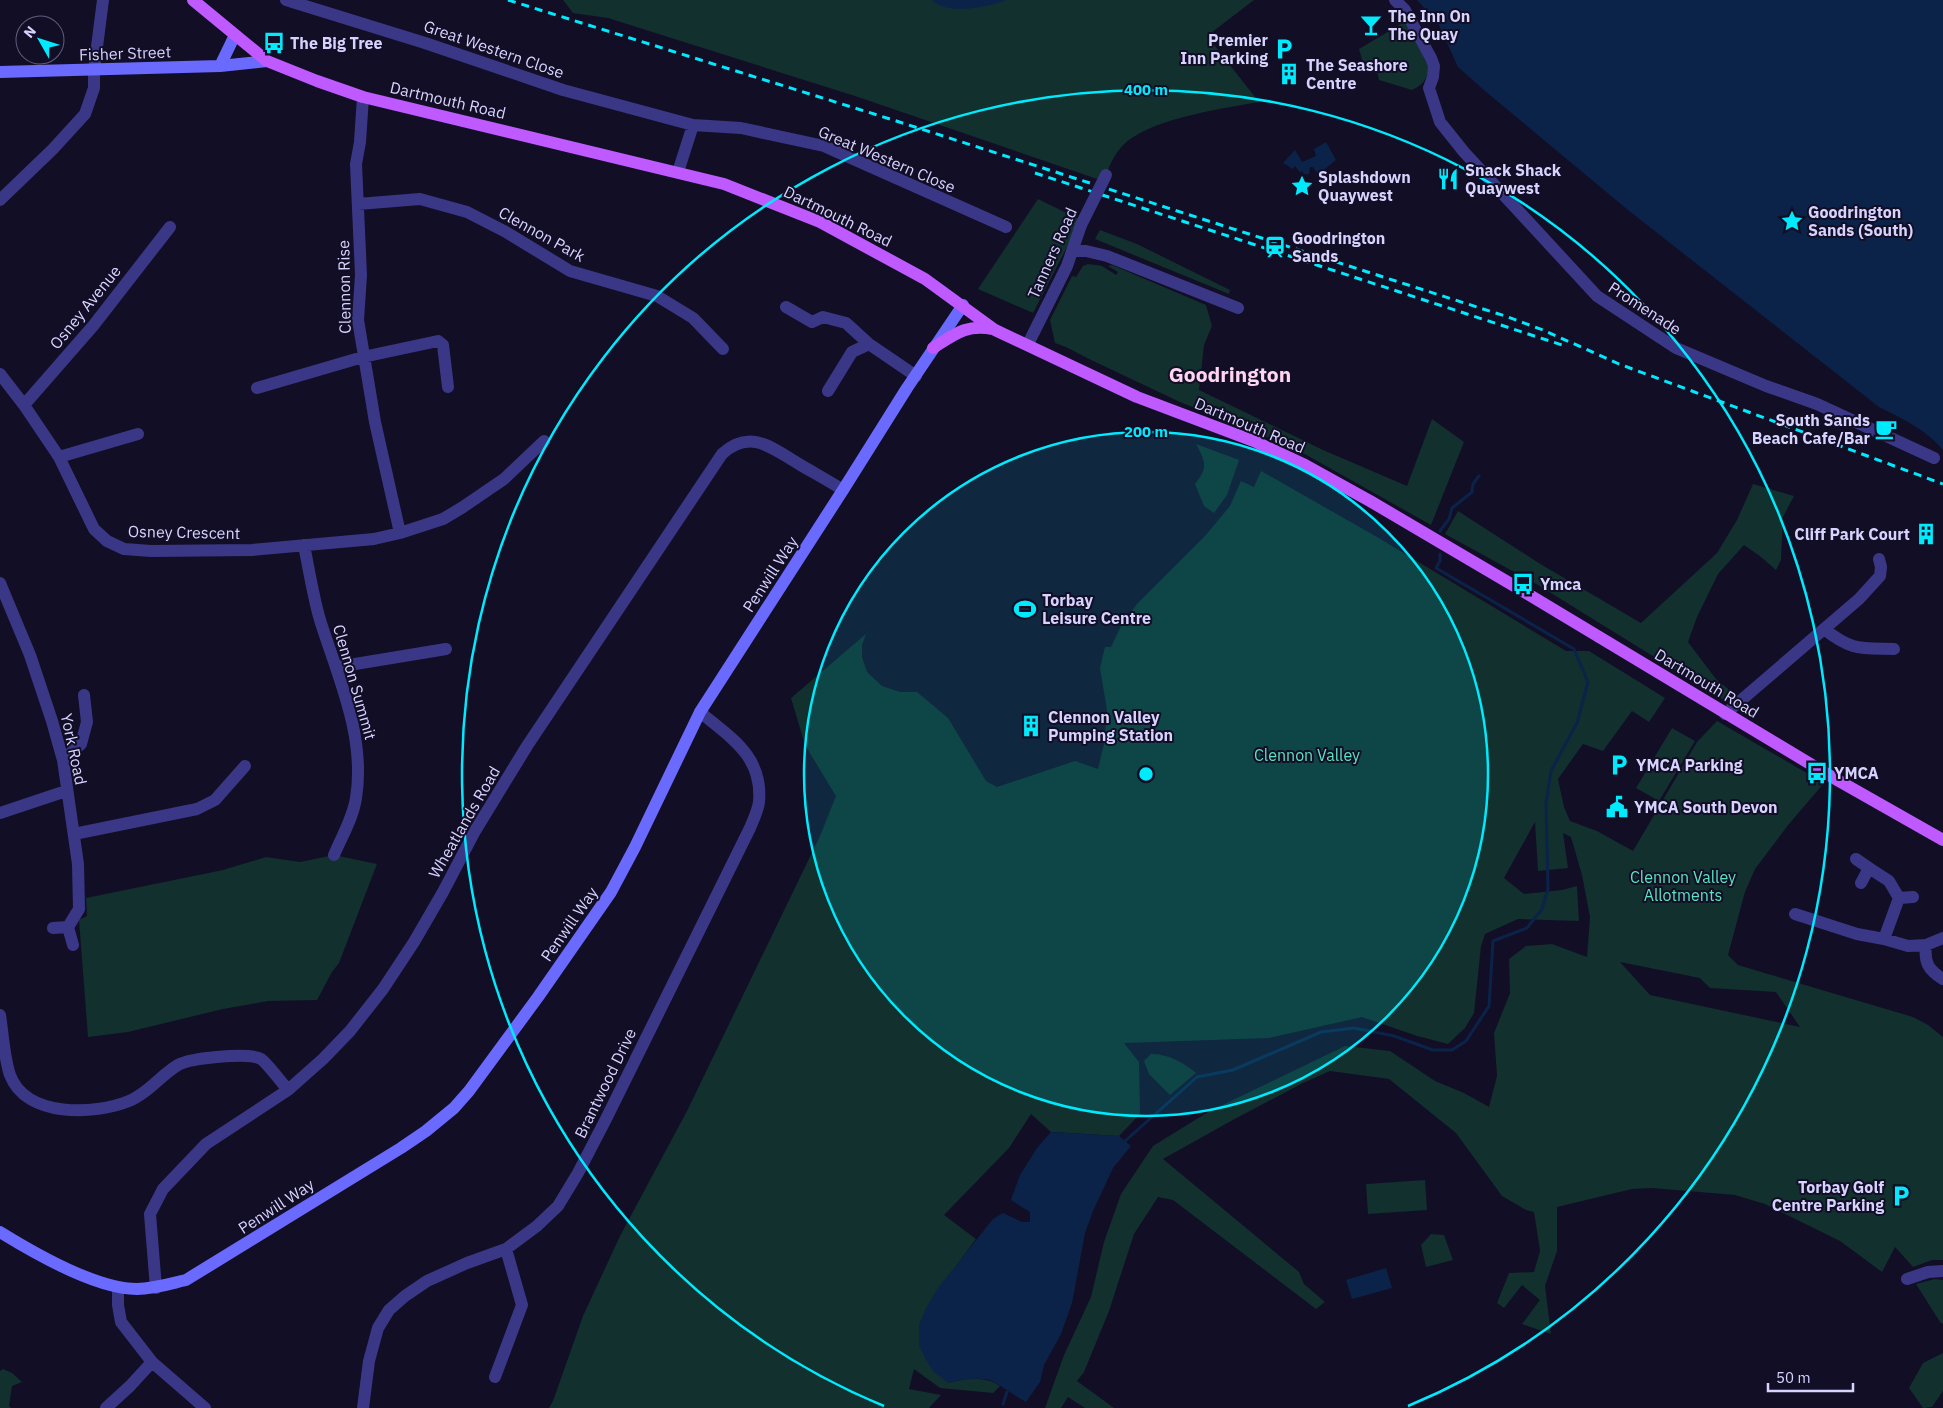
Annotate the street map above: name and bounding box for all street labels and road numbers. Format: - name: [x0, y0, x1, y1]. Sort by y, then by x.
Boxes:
- street label: Great Western Close: [421, 16, 567, 82]
- street label: Fisher Street: [79, 41, 171, 65]
- street label: Dartmouth Road: [388, 77, 508, 123]
- street label: Great Western Close: [815, 121, 959, 197]
- street label: Dartmouth Road: [781, 181, 895, 251]
- street label: Clennon Park: [495, 202, 589, 266]
- street label: Tanners Road: [1023, 204, 1081, 302]
- street label: Clennon Rise: [333, 240, 355, 334]
- street label: Osney Avenue: [45, 261, 125, 353]
- street label: Promenade: [1605, 277, 1685, 339]
- street label: Dartmouth Road: [1192, 393, 1308, 457]
- street label: Osney Crescent: [128, 521, 240, 543]
- street label: Penwill Way: [738, 532, 802, 616]
- street label: Clennon Summit: [329, 622, 381, 742]
- street label: Dartmouth Road: [1651, 644, 1763, 722]
- street label: York Road: [57, 711, 91, 787]
- street label: Wheatlands Road: [424, 762, 504, 882]
- street label: Penwill Way: [536, 883, 602, 965]
- street label: Brantwood Drive: [570, 1025, 640, 1141]
- street label: Penwill Way: [234, 1174, 318, 1238]

